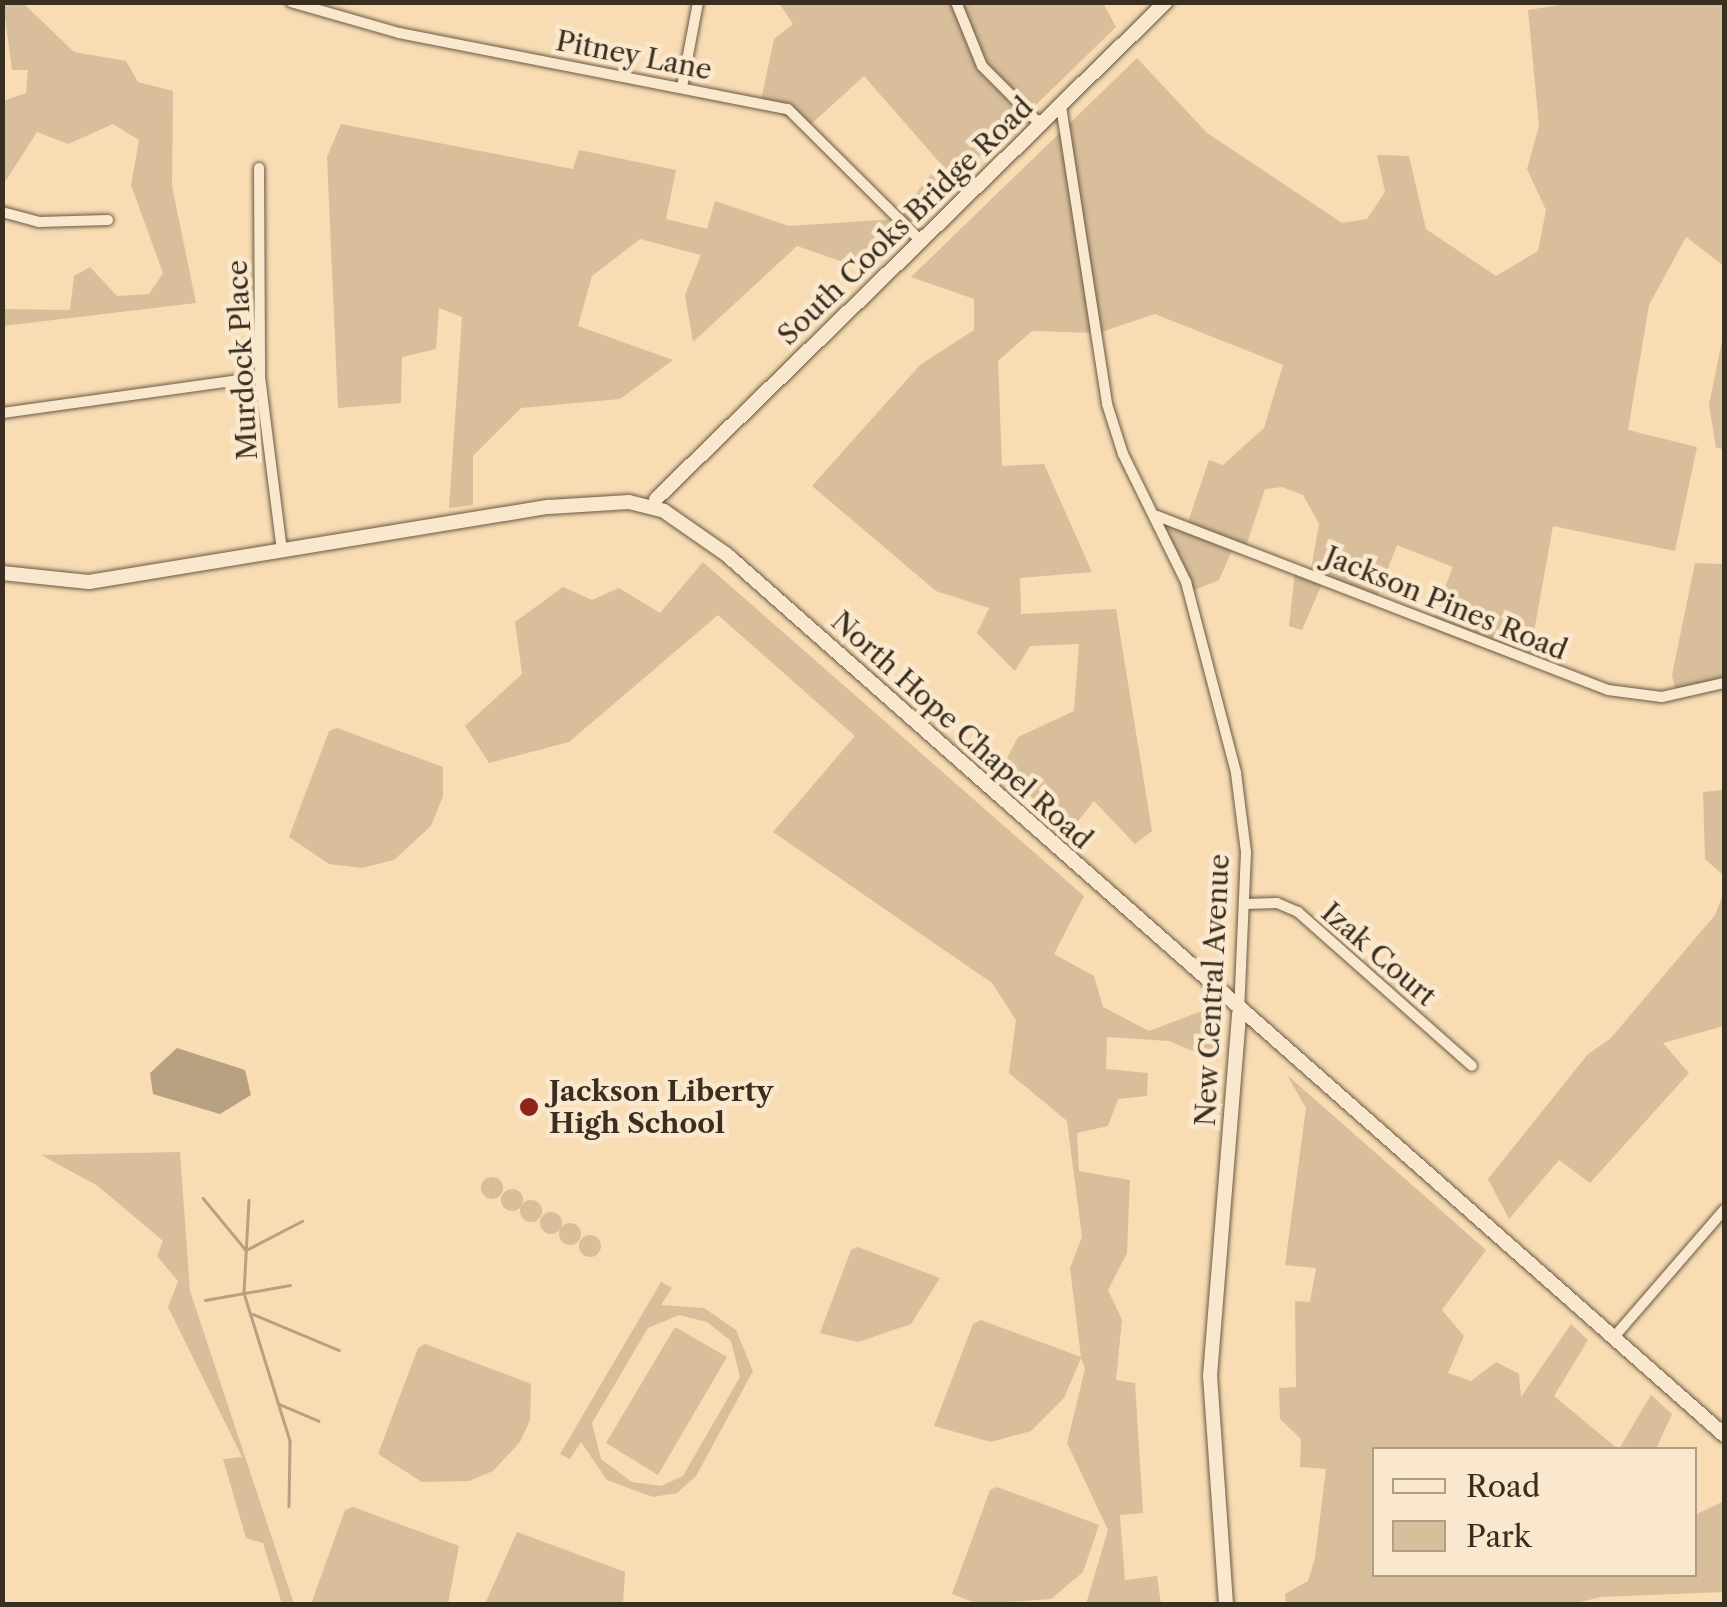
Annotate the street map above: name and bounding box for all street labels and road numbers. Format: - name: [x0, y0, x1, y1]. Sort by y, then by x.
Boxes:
- street label: Pitney Lane: [553, 23, 715, 87]
- street label: South Cooks Bridge Road: [770, 90, 1040, 352]
- street label: Murdock Place: [220, 259, 264, 461]
- street label: Jackson Pines Road: [1320, 539, 1572, 667]
- street label: North Hope Chapel Road: [825, 604, 1099, 856]
- street label: New Central Avenue: [1188, 852, 1236, 1128]
- street label: Izak Court: [1315, 895, 1443, 1013]

